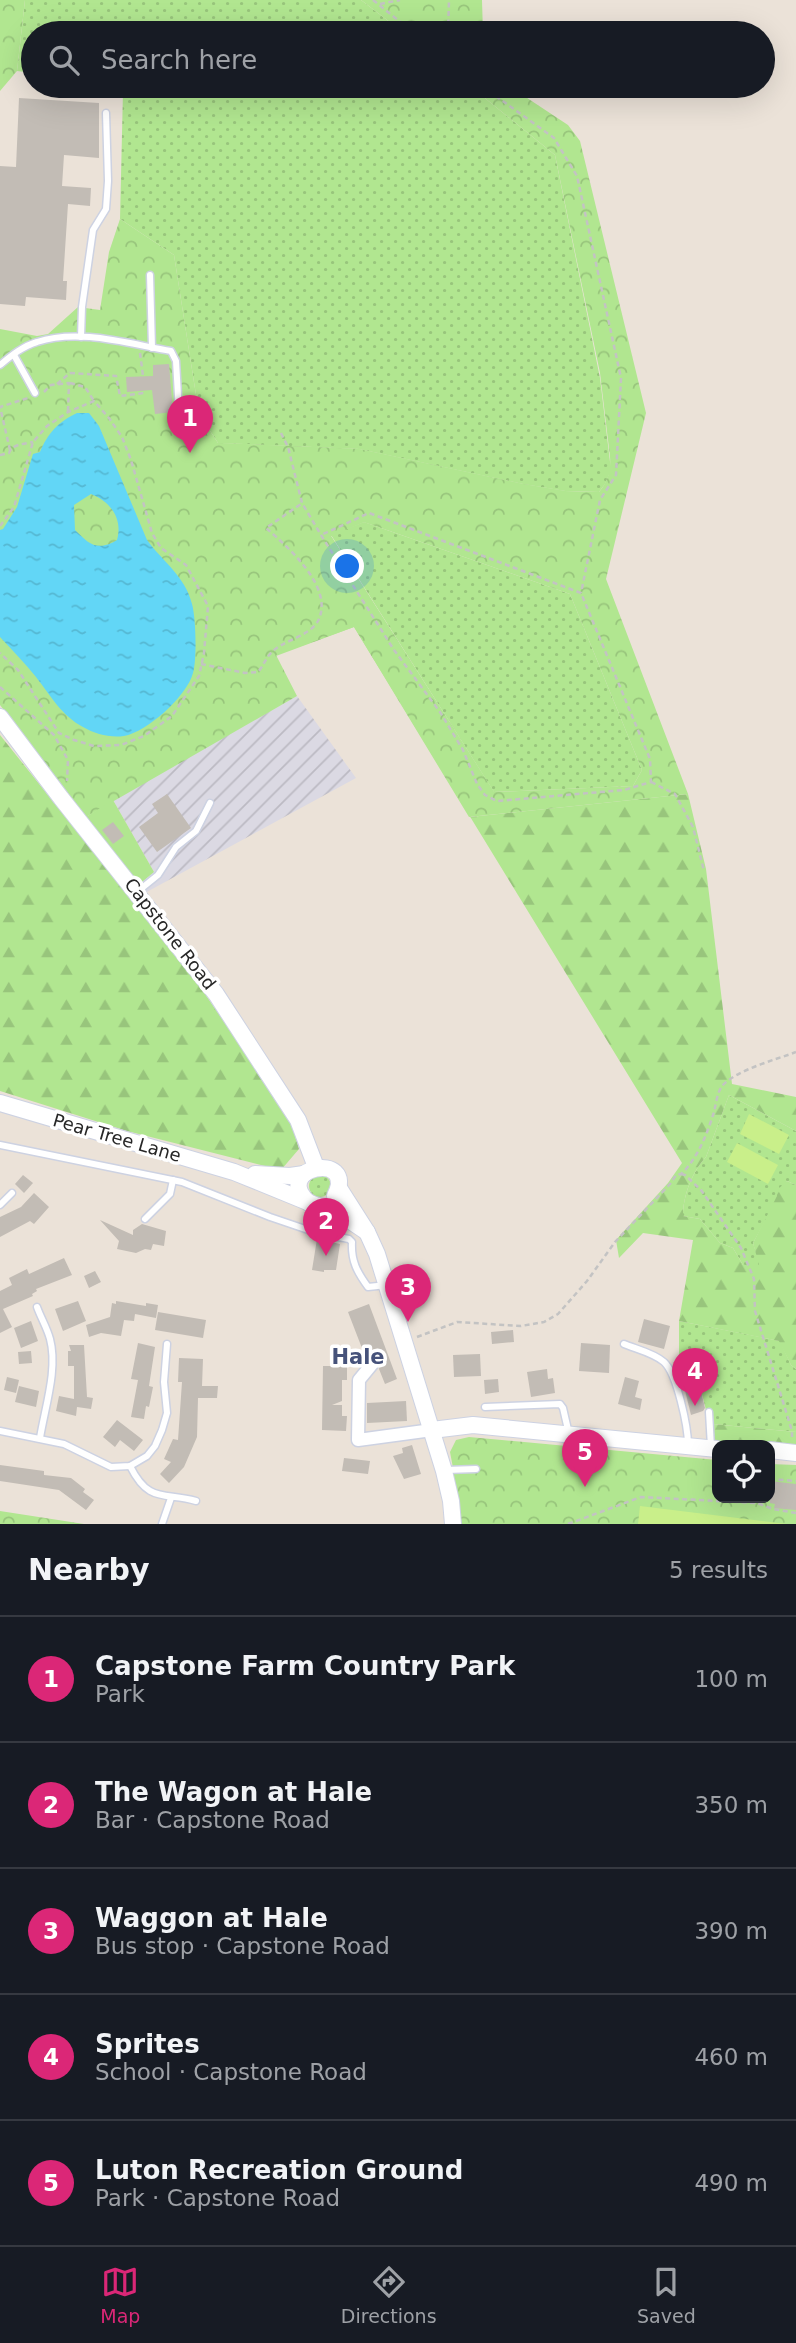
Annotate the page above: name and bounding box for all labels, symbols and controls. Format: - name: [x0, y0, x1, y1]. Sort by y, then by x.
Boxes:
- search box: [21, 21, 775, 98]
- icon: search: [45, 41, 83, 79]
- text: Search here: [101, 45, 257, 75]
- pin: 1: [167, 395, 213, 453]
- your location: [330, 549, 364, 583]
- street label: Capstone Road: [120, 874, 220, 994]
- street label: Pear Tree Lane: [51, 1109, 184, 1166]
- pin: 2: [303, 1198, 349, 1256]
- pin: 3: [385, 1264, 431, 1322]
- district label: Hale: [331, 1345, 385, 1369]
- pin: 4: [672, 1348, 718, 1406]
- pin: 5: [562, 1429, 608, 1487]
- map controls: [712, 1440, 775, 1503]
- button: locate: [712, 1440, 775, 1503]
- text: Nearby: [28, 1552, 150, 1587]
- text: 5 results: [669, 1557, 768, 1583]
- text: Capstone Farm Country Park: [95, 1651, 515, 1681]
- text: 1: [43, 1666, 59, 1692]
- text: 100 m: [694, 1666, 768, 1692]
- text: Park: [95, 1681, 145, 1707]
- text: The Wagon at Hale: [95, 1777, 372, 1807]
- text: 2: [43, 1792, 59, 1818]
- text: 350 m: [694, 1792, 768, 1818]
- text: Bar · Capstone Road: [95, 1807, 330, 1833]
- text: Waggon at Hale: [95, 1903, 328, 1933]
- text: 3: [43, 1918, 59, 1944]
- text: 390 m: [694, 1918, 768, 1944]
- text: Bus stop · Capstone Road: [95, 1933, 390, 1959]
- text: Sprites: [95, 2029, 200, 2059]
- text: 4: [43, 2044, 59, 2070]
- text: 460 m: [694, 2044, 768, 2070]
- text: School · Capstone Road: [95, 2059, 367, 2085]
- text: Luton Recreation Ground: [95, 2155, 463, 2185]
- text: 5: [43, 2170, 59, 2196]
- text: 490 m: [694, 2170, 768, 2196]
- text: Park · Capstone Road: [95, 2185, 340, 2211]
- tab: Map: [100, 2263, 140, 2327]
- tab: Directions: [341, 2263, 437, 2327]
- tab: Saved: [637, 2263, 696, 2327]

